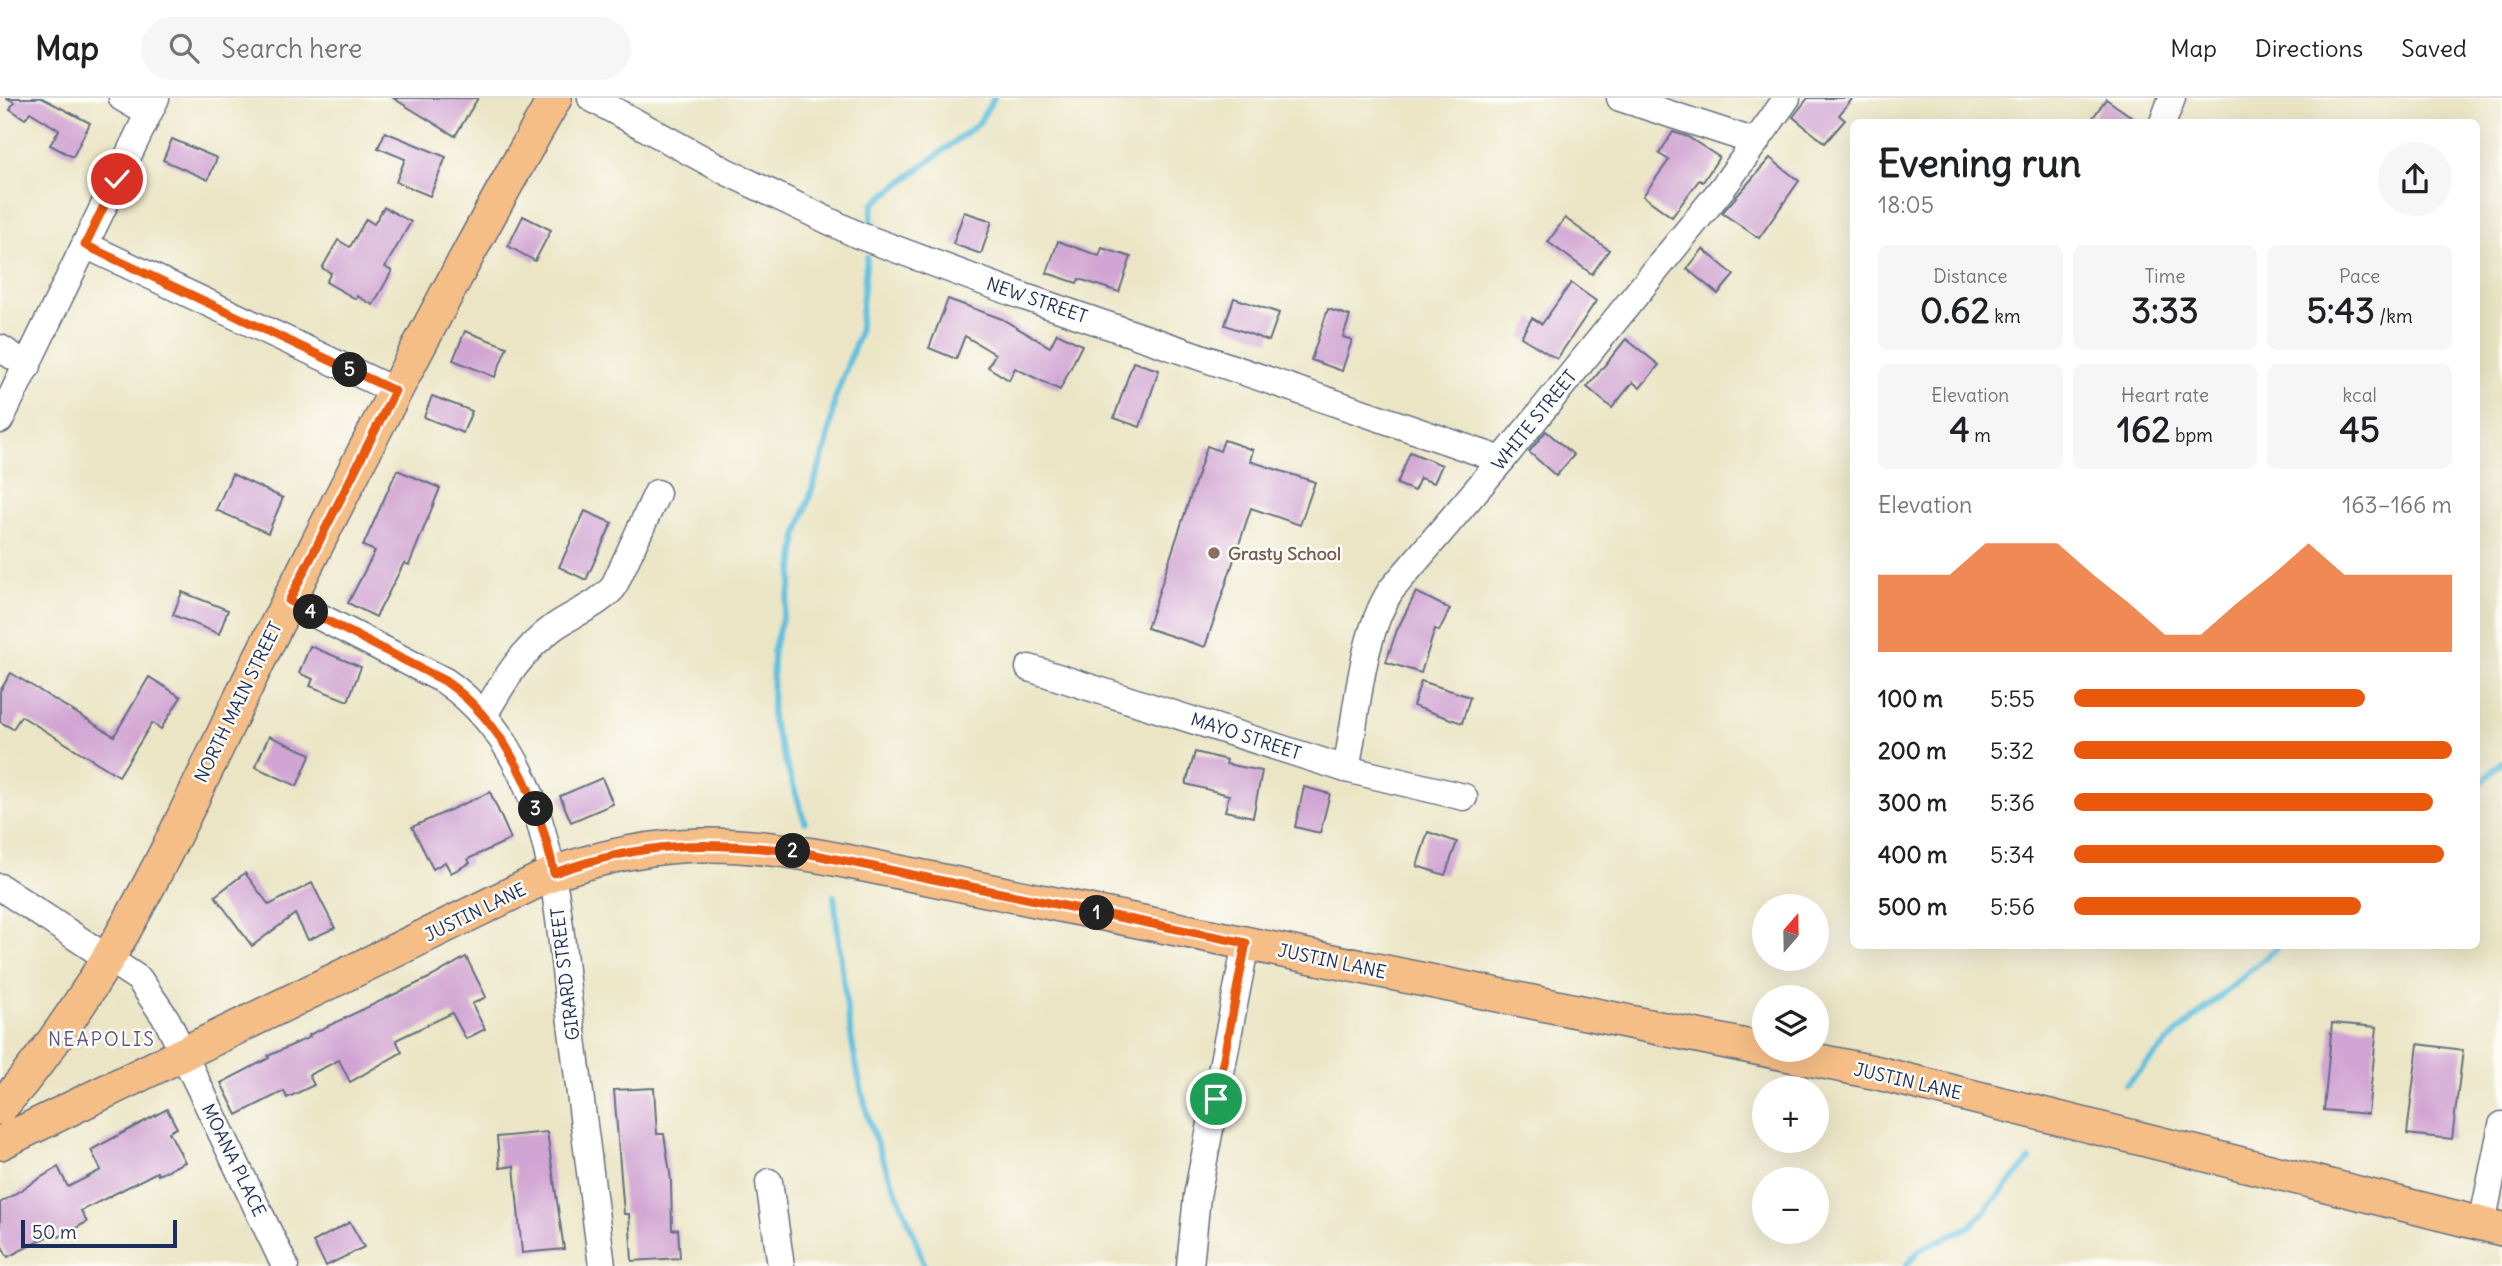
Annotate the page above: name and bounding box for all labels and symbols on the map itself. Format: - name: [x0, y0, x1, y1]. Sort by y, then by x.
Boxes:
- pin: [87, 149, 147, 209]
- street label: NEW STREET: [984, 272, 1090, 328]
- pin: 5: [332, 352, 368, 388]
- street label: WHITE STREET: [1486, 365, 1582, 475]
- place label: Grasty School: [1228, 542, 1341, 565]
- marker: Grasty School: [1206, 545, 1222, 561]
- pin: 4: [294, 594, 328, 630]
- street label: NORTH MAIN STREET: [189, 618, 287, 786]
- street label: MAYO STREET: [1188, 707, 1304, 765]
- pin: 3: [518, 792, 554, 826]
- pin: 2: [776, 834, 810, 868]
- street label: JUSTIN LANE: [420, 878, 530, 946]
- north arrow: [1752, 894, 1829, 971]
- pin: 1: [1080, 896, 1114, 930]
- street label: GIRARD STREET: [545, 906, 585, 1042]
- street label: JUSTIN LANE: [1276, 938, 1388, 984]
- district label: NEAPOLIS: [48, 1027, 156, 1051]
- street label: JUSTIN LANE: [1852, 1057, 1964, 1105]
- pin: [1186, 1069, 1246, 1129]
- street label: MOANA PLACE: [197, 1100, 271, 1220]
- scale bar: [21, 1217, 177, 1249]

